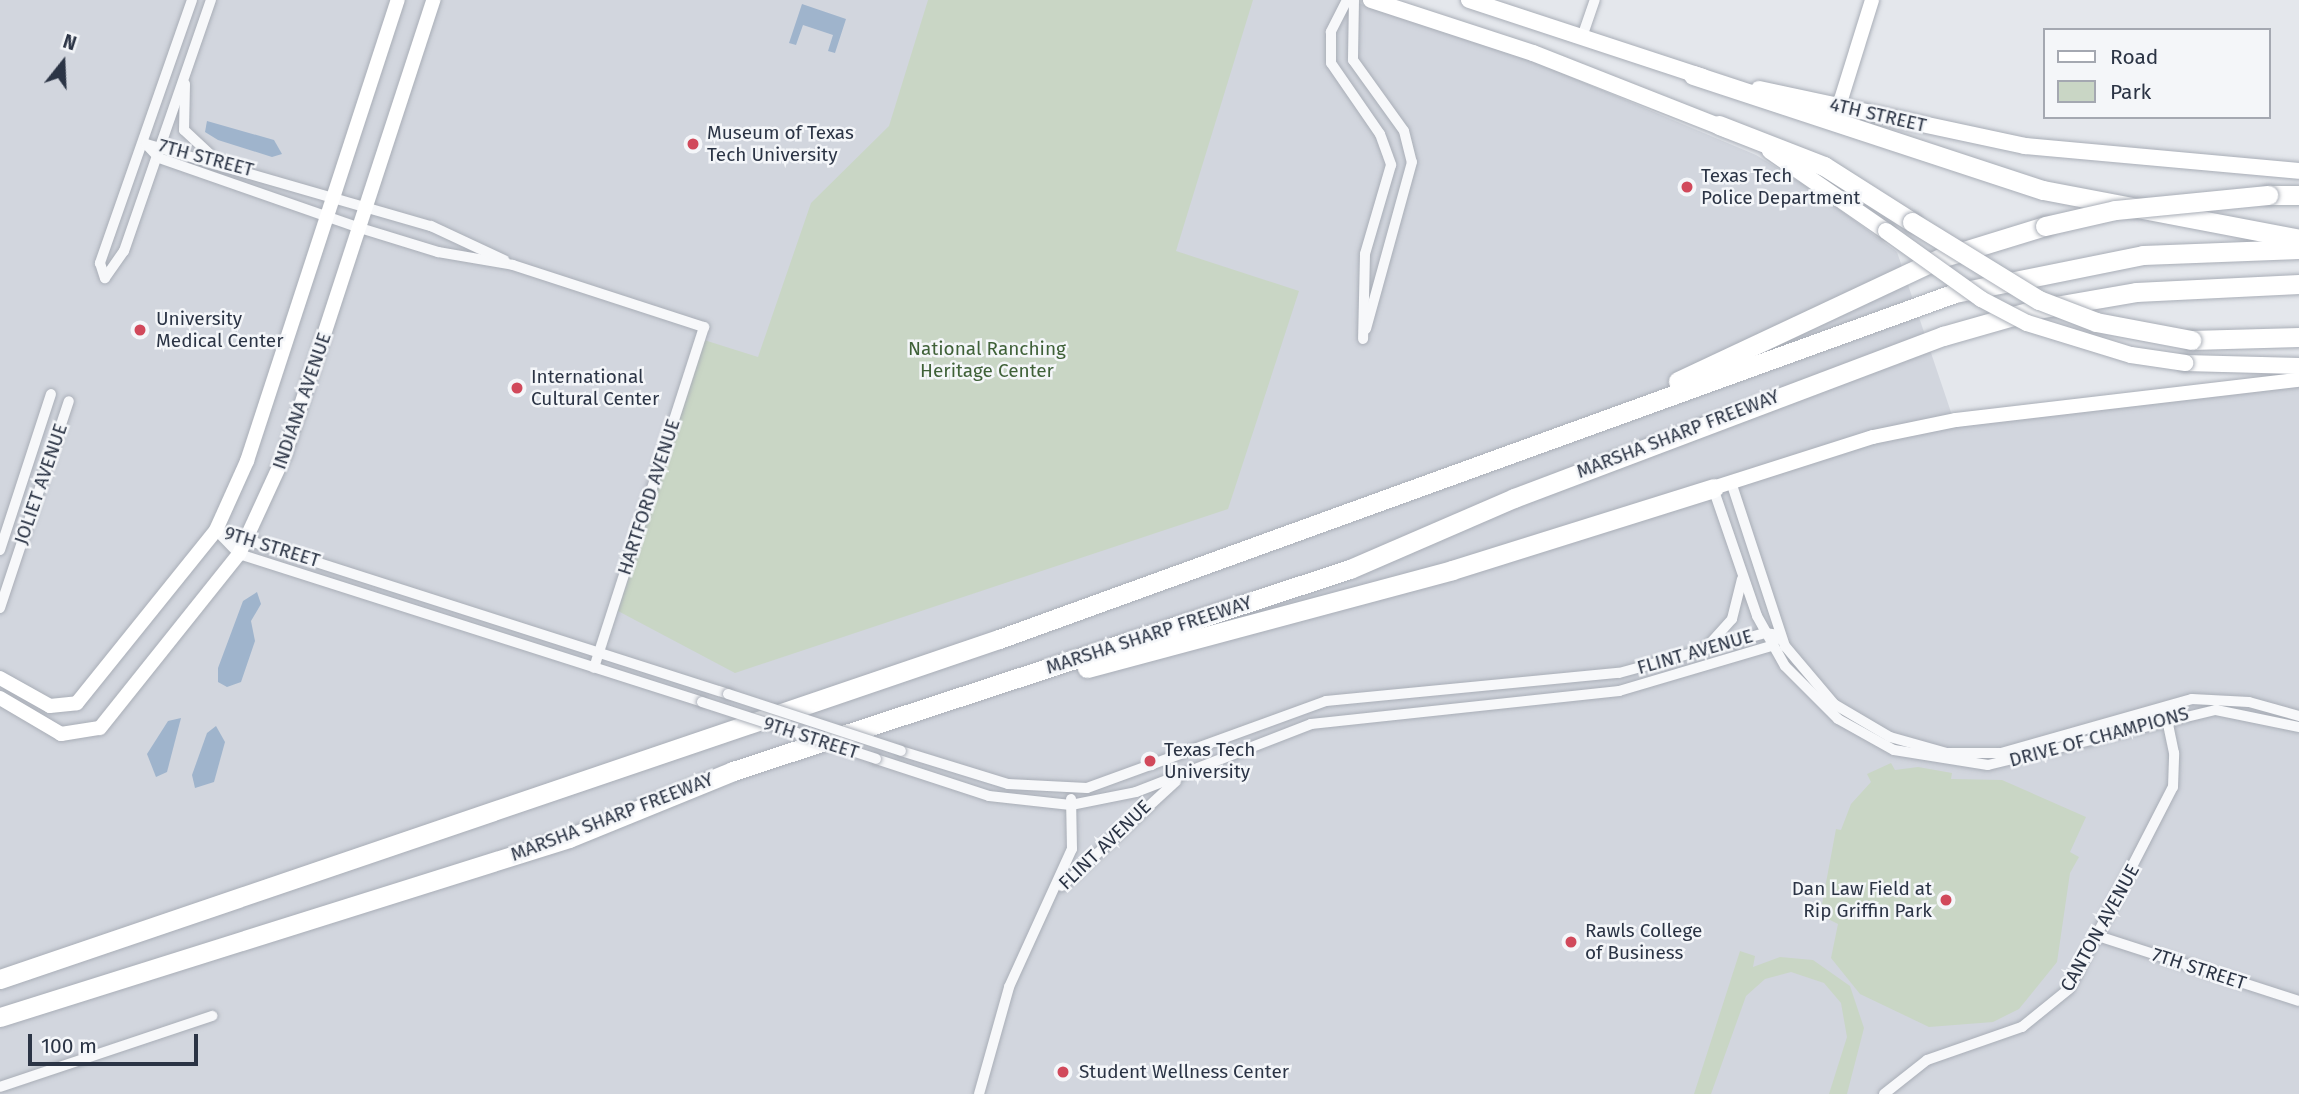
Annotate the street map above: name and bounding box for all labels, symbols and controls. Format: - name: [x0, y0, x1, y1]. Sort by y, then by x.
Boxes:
- north arrow: [28, 28, 98, 98]
- legend: [2044, 28, 2271, 119]
- text: N: [60, 30, 79, 55]
- text: Road: [2110, 44, 2158, 70]
- text: Park: [2110, 79, 2151, 105]
- street label: 4TH STREET: [1828, 93, 1928, 137]
- place label: Museum of Texas Tech University: [707, 122, 854, 166]
- street label: 7TH STREET: [156, 134, 256, 182]
- marker: Museum of Texas Tech University: [685, 136, 701, 152]
- place label: Texas Tech Police Department: [1701, 165, 1860, 209]
- marker: Texas Tech Police Department: [1679, 179, 1695, 195]
- place label: University Medical Center: [156, 308, 284, 352]
- marker: University Medical Center: [130, 320, 150, 340]
- street label: INDIANA AVENUE: [268, 330, 336, 472]
- park label: National Ranching Heritage Center: [908, 338, 1066, 382]
- place label: International Cultural Center: [531, 366, 659, 410]
- marker: International Cultural Center: [509, 380, 525, 396]
- street label: MARSHA SHARP FREEWAY: [1573, 385, 1783, 483]
- street label: HARTFORD AVENUE: [613, 416, 685, 578]
- street label: JOLIET AVENUE: [10, 421, 72, 547]
- street label: 9TH STREET: [221, 522, 323, 572]
- street label: MARSHA SHARP FREEWAY: [1043, 591, 1255, 679]
- street label: FLINT AVENUE: [1635, 625, 1755, 679]
- street label: DRIVE OF CHAMPIONS: [2007, 702, 2191, 772]
- street label: 9TH STREET: [761, 712, 861, 764]
- place label: Texas Tech University: [1164, 739, 1255, 783]
- marker: Texas Tech University: [1142, 753, 1158, 769]
- street label: MARSHA SHARP FREEWAY: [507, 768, 717, 866]
- street label: FLINT AVENUE: [1054, 795, 1156, 895]
- street label: CANTON AVENUE: [2056, 860, 2144, 996]
- place label: Dan Law Field at Rip Griffin Park: [1792, 878, 1932, 922]
- marker: Dan Law Field at Rip Griffin Park: [1938, 892, 1954, 908]
- place label: Rawls College of Business: [1585, 920, 1702, 964]
- marker: Rawls College of Business: [1563, 934, 1579, 950]
- street label: 7TH STREET: [2149, 943, 2249, 995]
- scale bar: [32, 1020, 201, 1064]
- text: 100 m: [41, 1033, 97, 1059]
- place label: Student Wellness Center: [1079, 1061, 1289, 1083]
- marker: Student Wellness Center: [1053, 1062, 1073, 1082]

